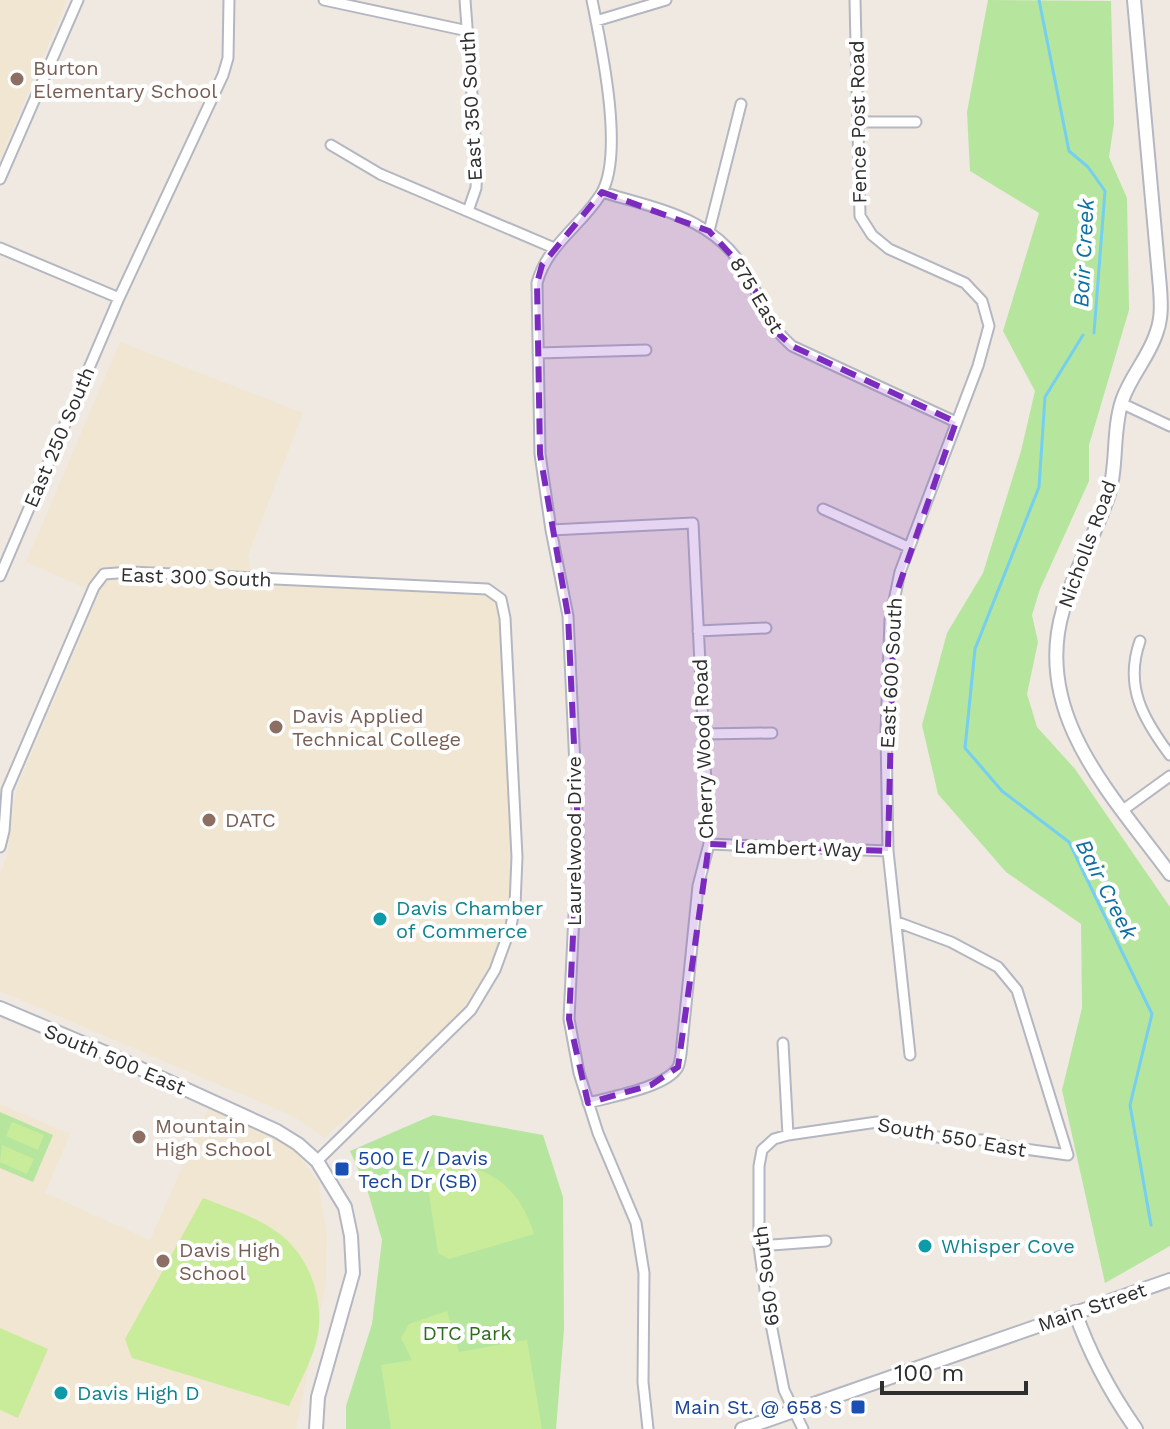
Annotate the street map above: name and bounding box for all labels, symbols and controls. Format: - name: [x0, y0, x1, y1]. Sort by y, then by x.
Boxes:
- street label: East 350 South: [455, 30, 487, 182]
- street label: Fence Post Road: [845, 40, 871, 204]
- place label: Burton Elementary School: [33, 56, 217, 103]
- marker: Burton Elementary School: [8, 70, 26, 88]
- water label: Bair Creek: [1068, 197, 1099, 308]
- street label: 875 East: [725, 253, 789, 338]
- street label: East 250 South: [19, 363, 99, 511]
- street label: Nicholls Road: [1053, 477, 1121, 611]
- street label: East 300 South: [120, 562, 272, 592]
- street label: East 600 South: [875, 597, 907, 749]
- street label: Cherry Wood Road: [688, 658, 718, 840]
- place label: Davis Applied Technical College: [292, 704, 461, 751]
- marker: Davis Applied Technical College: [267, 718, 285, 736]
- street label: Laurelwood Drive: [562, 756, 586, 926]
- place label: DATC: [225, 808, 276, 832]
- marker: DATC: [200, 811, 218, 829]
- street label: Lambert Way: [734, 834, 863, 862]
- water label: Bair Creek: [1071, 835, 1143, 944]
- place label: Davis Chamber of Commerce: [396, 896, 543, 943]
- marker: Davis Chamber of Commerce: [371, 910, 389, 928]
- street label: South 500 East: [41, 1018, 190, 1100]
- street label: South 550 East: [876, 1112, 1029, 1162]
- place label: Mountain High School: [155, 1114, 271, 1161]
- marker: Mountain High School: [130, 1128, 148, 1146]
- place label: 500 E / Davis Tech Dr (SB): [358, 1146, 488, 1193]
- marker: 500 E / Davis Tech Dr (SB): [333, 1160, 351, 1178]
- street label: 650 South: [748, 1224, 784, 1328]
- place label: Whisper Cove: [941, 1234, 1075, 1258]
- marker: Whisper Cove: [916, 1237, 934, 1255]
- place label: Davis High School: [179, 1238, 281, 1285]
- marker: Davis High School: [154, 1252, 172, 1270]
- street label: Main Street: [1035, 1277, 1150, 1337]
- park label: DTC Park: [422, 1321, 512, 1345]
- scale bar: [882, 1345, 1026, 1395]
- text: 100 m: [894, 1359, 964, 1387]
- place label: Davis High D: [77, 1381, 200, 1405]
- marker: Davis High D: [52, 1384, 70, 1402]
- place label: Main St. @ 658 S: [674, 1395, 842, 1419]
- marker: Main St. @ 658 S: [849, 1398, 867, 1416]

